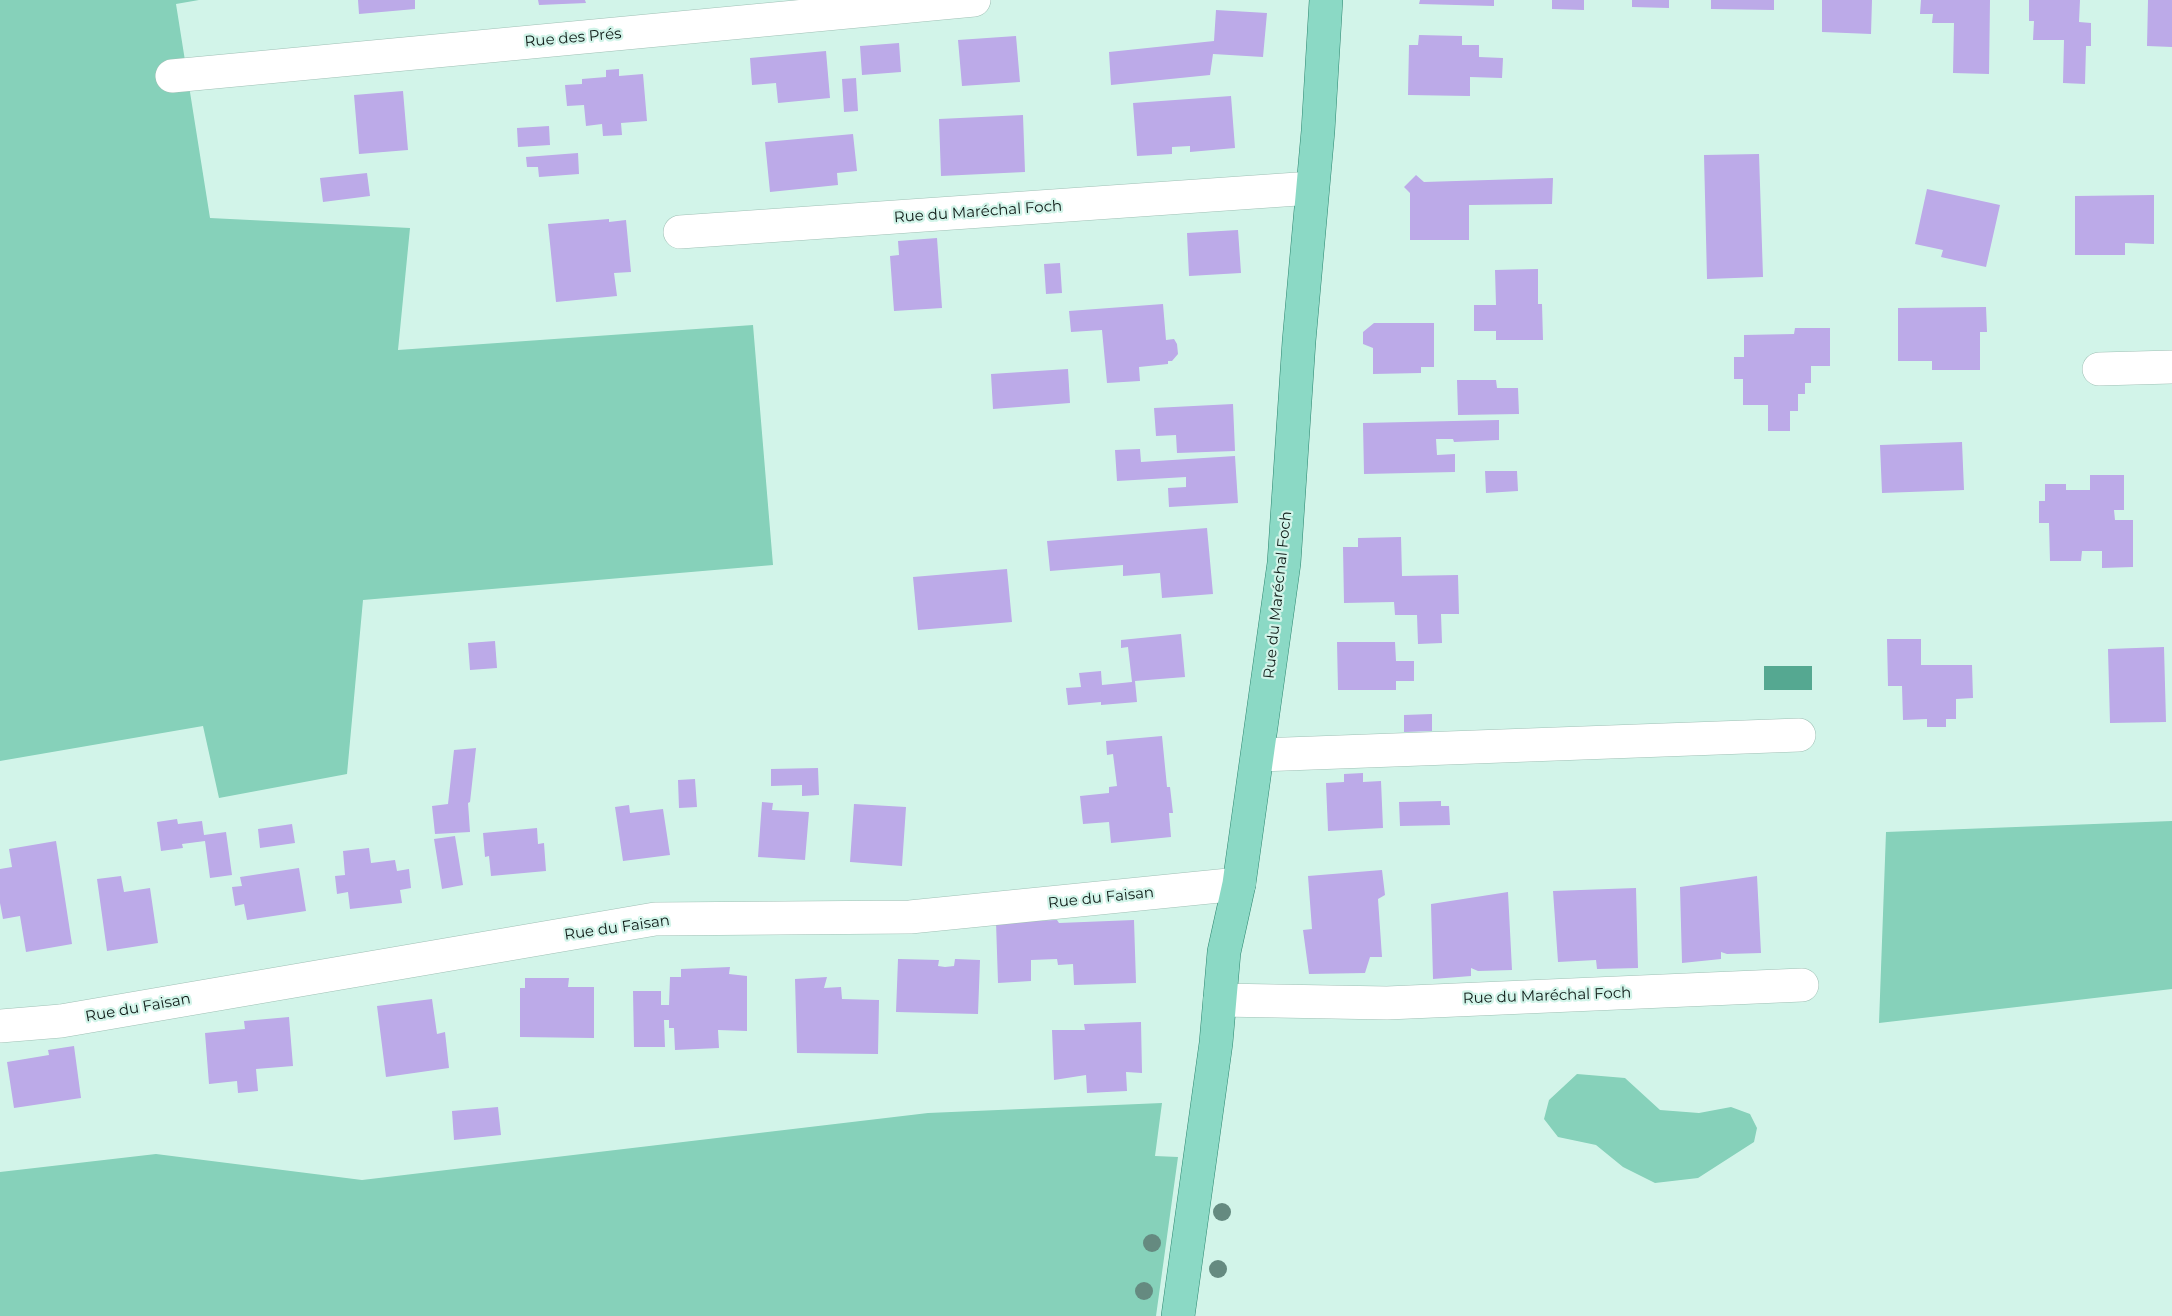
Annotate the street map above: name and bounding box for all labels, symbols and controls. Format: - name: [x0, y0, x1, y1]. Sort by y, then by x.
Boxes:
- street label: Rue des Prés: [524, 25, 622, 51]
- street label: Rue du Maréchal Foch: [893, 197, 1063, 227]
- street label: Rue du Maréchal Foch: [1260, 510, 1296, 680]
- street label: Rue du Faisan: [1047, 883, 1155, 913]
- street label: Rue du Faisan: [563, 912, 671, 944]
- street label: Rue du Maréchal Foch: [1462, 984, 1632, 1008]
- street label: Rue du Faisan: [84, 990, 192, 1026]

